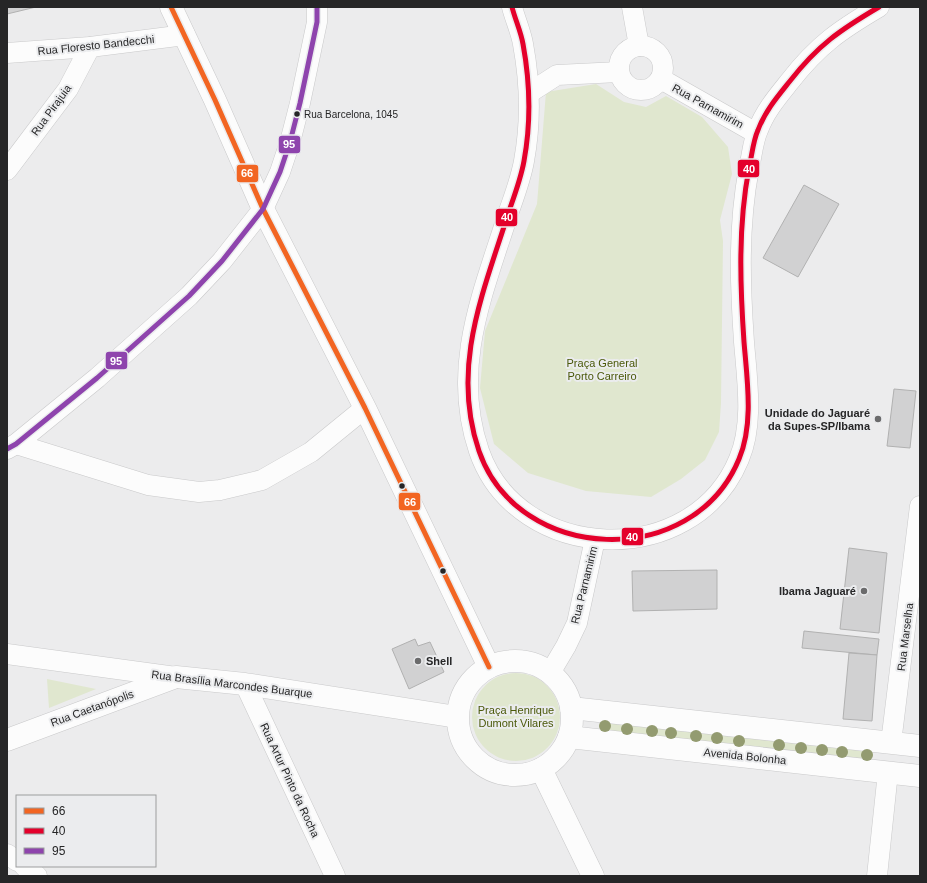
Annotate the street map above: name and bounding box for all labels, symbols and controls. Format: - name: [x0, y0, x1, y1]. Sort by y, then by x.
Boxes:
- street label: Rua Floresto Bandecchi: [37, 33, 155, 57]
- street label: Rua Parnamirim: [670, 81, 746, 131]
- street label: Rua Pirajuia: [29, 82, 74, 138]
- marker: Rua Barcelona, 1045: [292, 109, 302, 119]
- place label: Rua Barcelona, 1045: [304, 109, 398, 120]
- line badge: 95: [278, 135, 301, 154]
- text: 95: [283, 138, 295, 150]
- line badge: 40: [737, 159, 760, 178]
- text: 40: [743, 163, 755, 175]
- line badge: 66: [236, 164, 259, 183]
- text: 66: [241, 167, 253, 179]
- line badge: 40: [495, 208, 518, 227]
- text: 40: [501, 211, 513, 223]
- line badge: 95: [105, 351, 128, 370]
- text: 95: [110, 355, 122, 367]
- park label: Praça General Porto Carreiro: [567, 357, 637, 382]
- place label: Unidade do Jaguaré da Supes-SP/Ibama: [765, 407, 871, 432]
- marker: Unidade do Jaguaré da Supes-SP/Ibama: [873, 414, 883, 424]
- unlabelled marker: [397, 481, 407, 491]
- line badge: 66: [398, 492, 421, 511]
- text: 66: [404, 496, 416, 508]
- line badge: 40: [621, 527, 644, 546]
- text: 40: [626, 531, 638, 543]
- street label: Rua Parnamirim: [569, 545, 599, 625]
- unlabelled marker: [438, 566, 448, 576]
- place label: Ibama Jaguaré: [779, 585, 856, 597]
- marker: Ibama Jaguaré: [859, 586, 869, 596]
- street label: Rua Marselha: [895, 601, 915, 672]
- place label: Shell: [426, 655, 452, 667]
- marker: Shell: [413, 656, 423, 666]
- street label: Rua Brasília Marcondes Buarque: [151, 668, 313, 700]
- street label: Rua Caetanópolis: [49, 687, 136, 729]
- park label: Praça Henrique Dumont Vilares: [478, 704, 554, 729]
- street label: Rua Artur Pinto da Rocha: [258, 721, 322, 840]
- street label: Avenida Bolonha: [703, 746, 788, 766]
- legend: [16, 795, 156, 867]
- text: 66: [52, 804, 66, 818]
- text: 40: [52, 824, 66, 838]
- text: 95: [52, 844, 66, 858]

